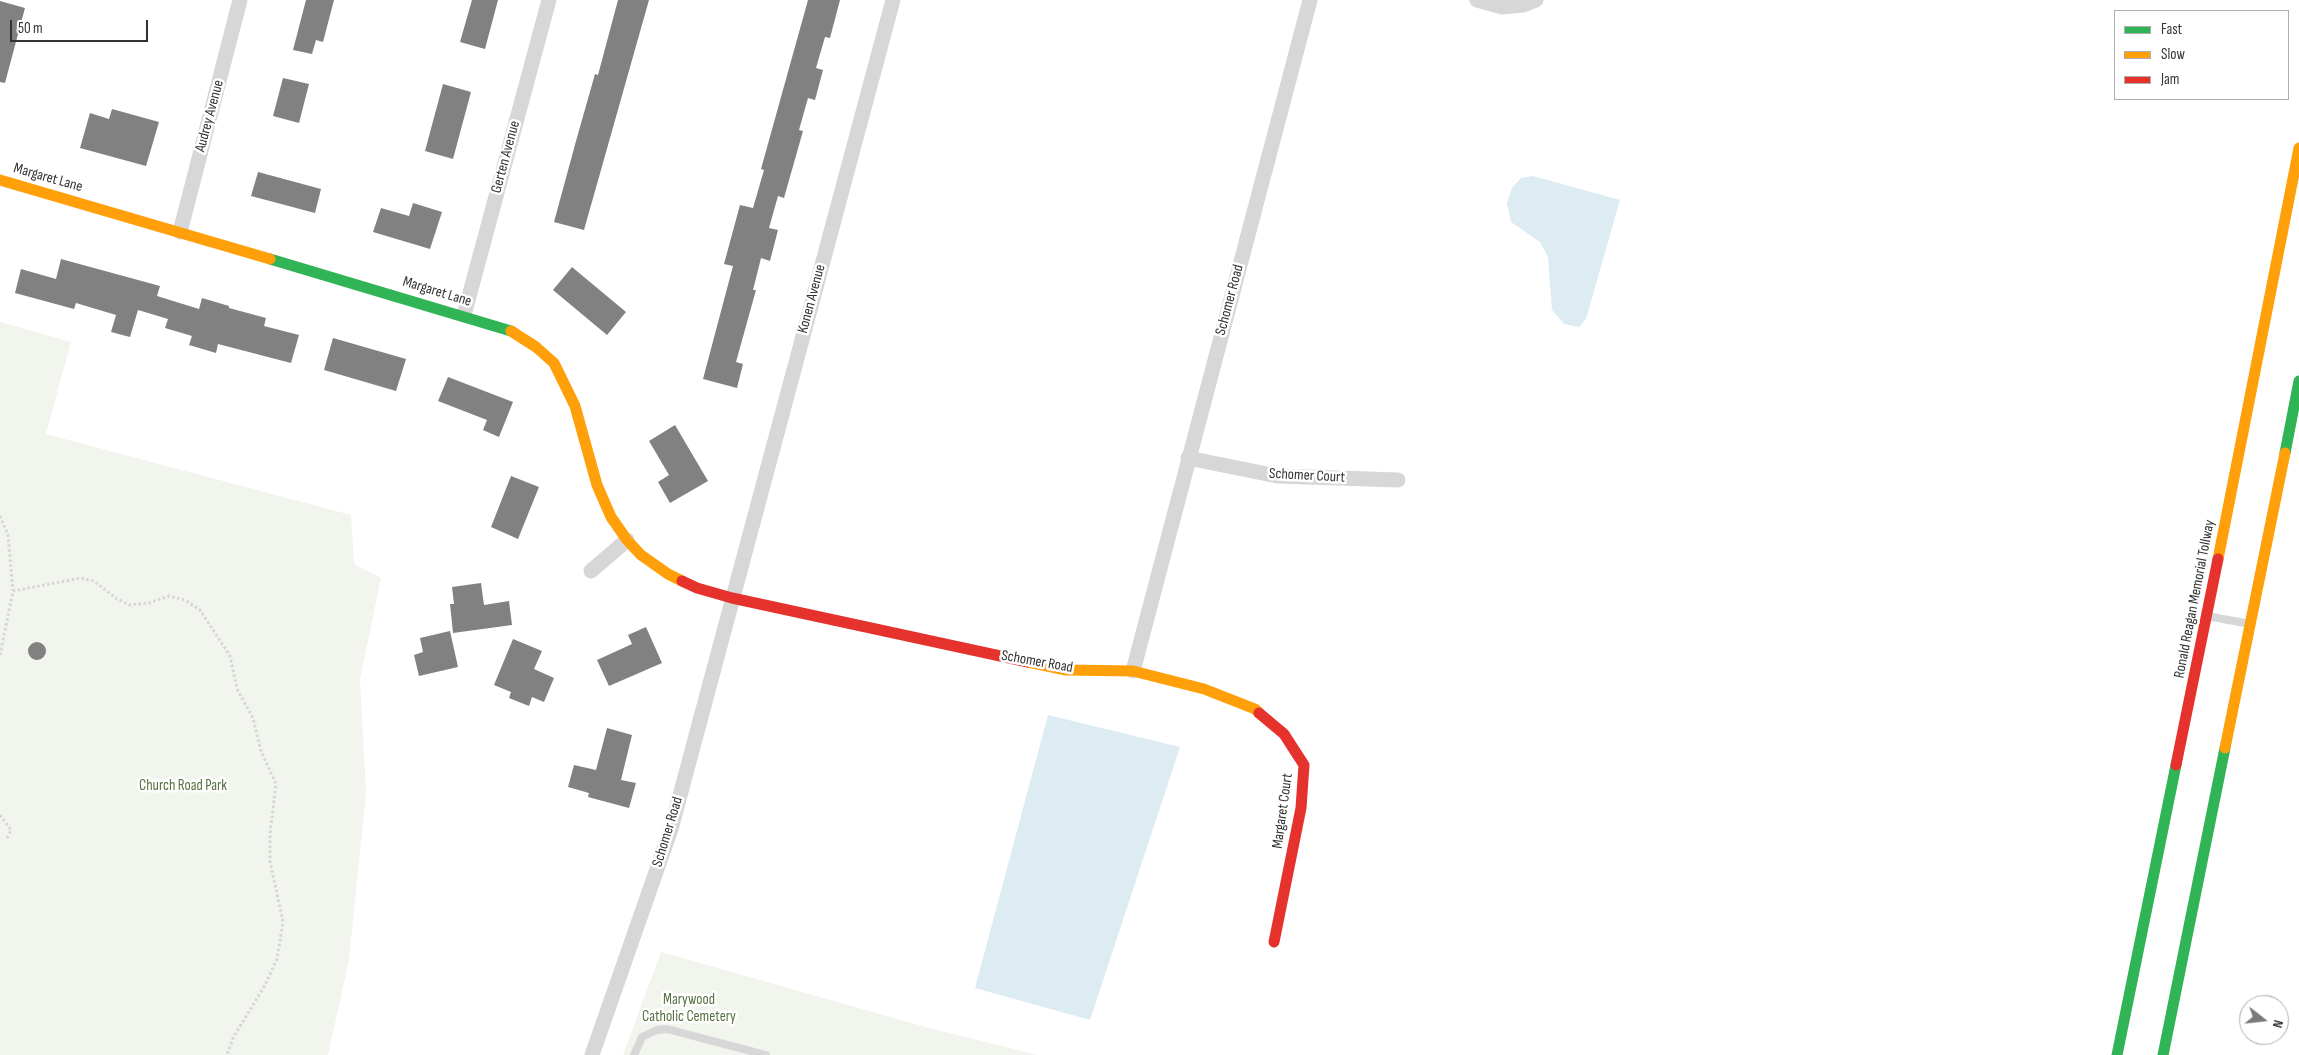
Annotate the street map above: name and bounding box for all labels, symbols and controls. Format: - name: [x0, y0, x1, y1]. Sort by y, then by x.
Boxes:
- scale bar: [12, 10, 150, 42]
- legend: [2114, 10, 2289, 100]
- text: 50 m: [18, 19, 43, 38]
- text: Fast: [2161, 20, 2182, 39]
- text: Slow: [2161, 45, 2185, 64]
- text: Jam: [2161, 70, 2179, 89]
- street label: Audrey Avenue: [192, 78, 228, 154]
- street label: Gerten Avenue: [488, 119, 524, 195]
- street label: Margaret Lane: [11, 160, 85, 196]
- street label: Konen Avenue: [794, 263, 830, 335]
- street label: Schomer Road: [1212, 263, 1248, 337]
- street label: Margaret Lane: [400, 273, 474, 311]
- street label: Schomer Court: [1269, 465, 1345, 487]
- street label: Ronald Reagan Memorial Tollway: [2171, 518, 2219, 680]
- street label: Schomer Road: [1000, 647, 1074, 677]
- street label: Margaret Court: [1269, 772, 1297, 850]
- park label: Church Road Park: [139, 777, 227, 795]
- street label: Schomer Road: [649, 795, 687, 869]
- park label: Marywood Catholic Cemetery: [642, 991, 736, 1026]
- north arrow: [2239, 995, 2289, 1045]
- text: N: [2269, 1018, 2287, 1030]

